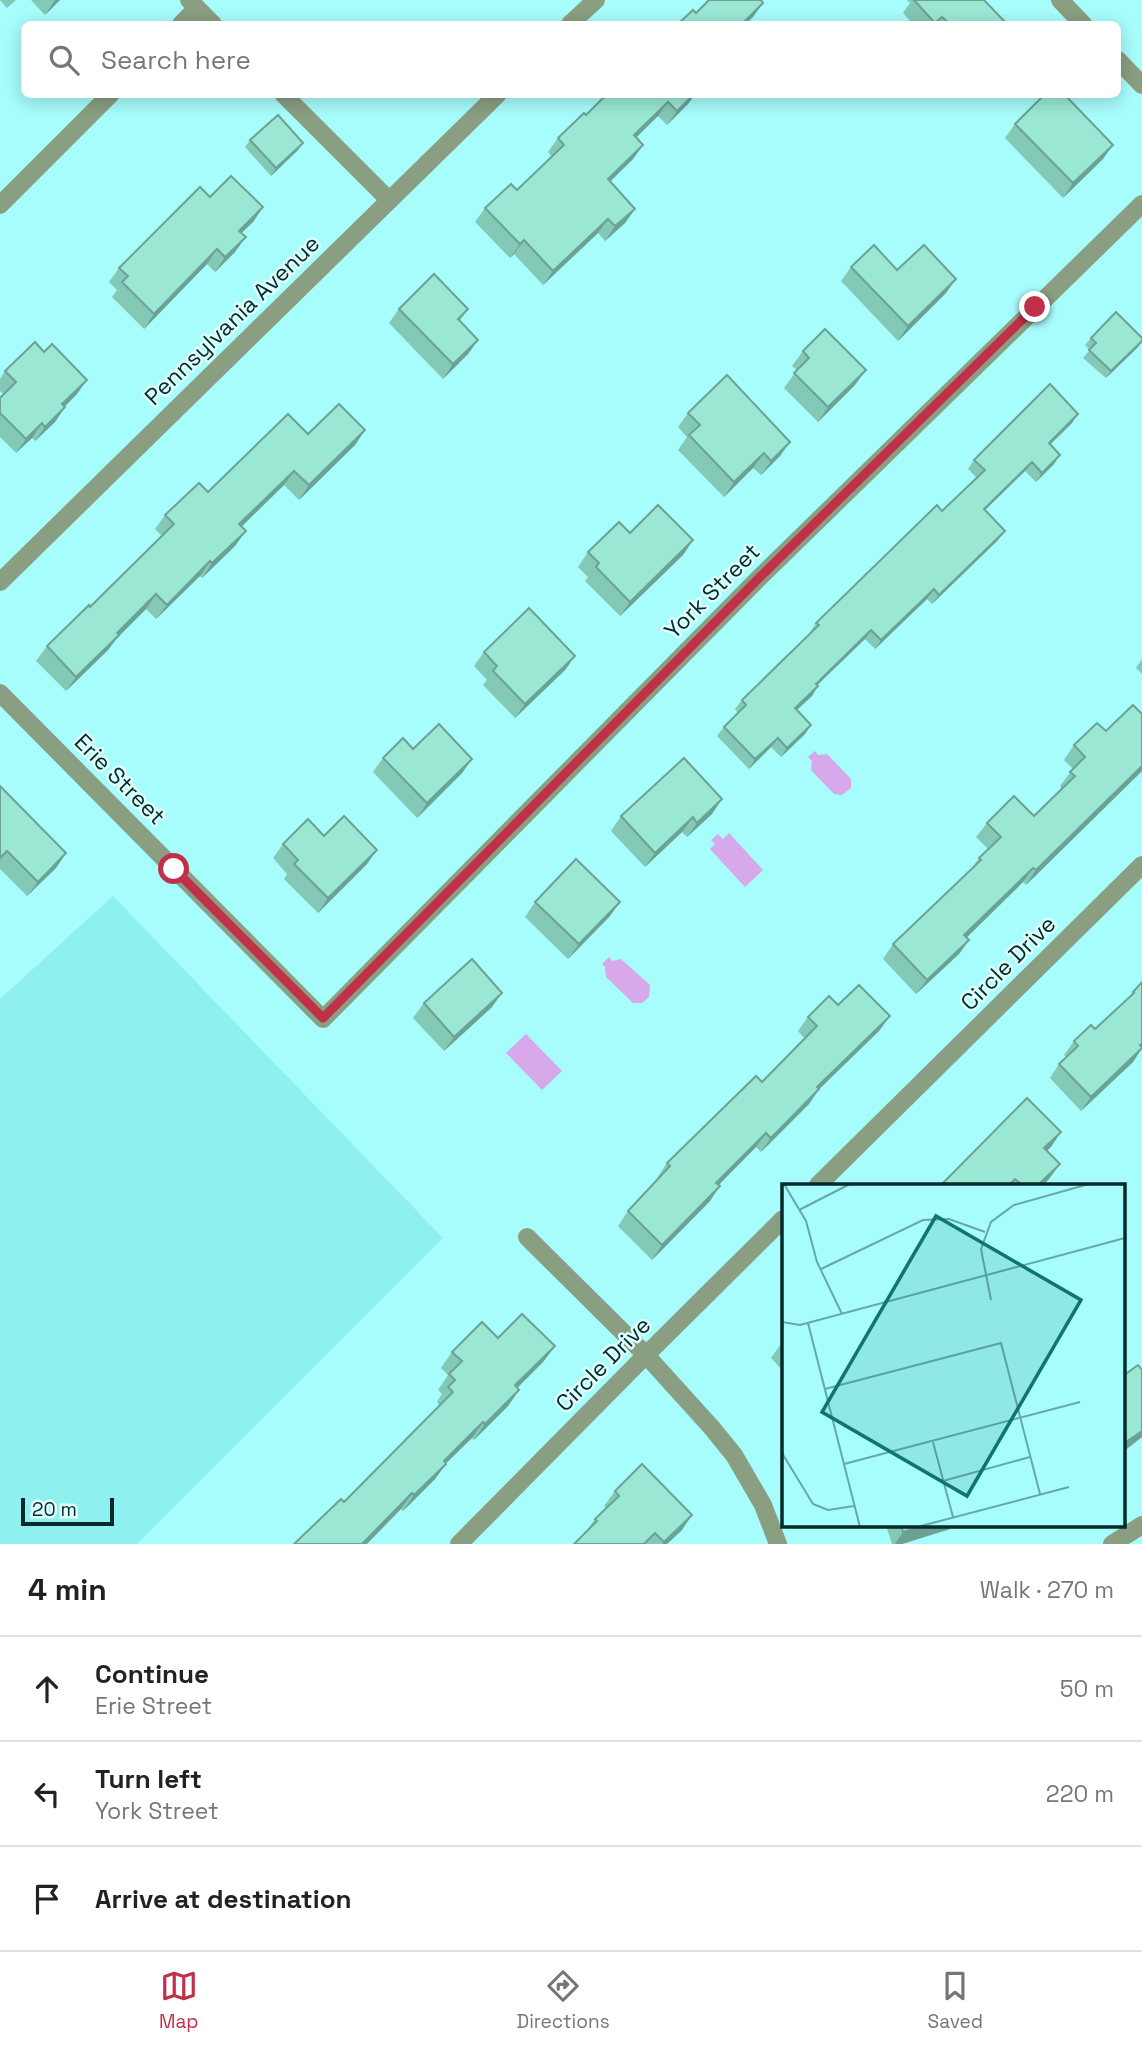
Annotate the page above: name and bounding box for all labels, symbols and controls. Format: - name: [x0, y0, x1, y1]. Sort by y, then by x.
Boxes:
- search box: [21, 21, 1121, 98]
- icon: search: [45, 41, 83, 79]
- text: Search here: [101, 43, 251, 77]
- street label: Pennsylvania Avenue: [138, 229, 326, 411]
- route end: [1019, 291, 1050, 322]
- street label: York Street: [658, 537, 766, 645]
- street label: Erie Street: [68, 727, 172, 831]
- route start: [158, 853, 189, 884]
- street label: Circle Drive: [954, 909, 1062, 1017]
- inset map: [782, 1184, 1124, 1526]
- street label: Circle Drive: [549, 1310, 657, 1418]
- scale bar: [21, 1495, 114, 1527]
- text: 20 m: [32, 1497, 77, 1522]
- text: 4 min: [28, 1570, 107, 1609]
- text: Walk · 270 m: [980, 1575, 1114, 1605]
- text: Continue: [95, 1657, 209, 1691]
- icon: ahead: [28, 1670, 66, 1708]
- text: 50 m: [1060, 1674, 1114, 1704]
- text: Erie Street: [95, 1691, 212, 1721]
- text: Turn left: [95, 1762, 202, 1796]
- icon: left: [28, 1775, 66, 1813]
- text: 220 m: [1046, 1779, 1114, 1809]
- text: York Street: [95, 1796, 219, 1826]
- icon: arrive: [28, 1880, 66, 1918]
- text: Arrive at destination: [95, 1882, 352, 1916]
- tab: Map: [159, 1967, 199, 2034]
- tab: Directions: [517, 1967, 610, 2034]
- tab: Saved: [928, 1967, 983, 2034]

